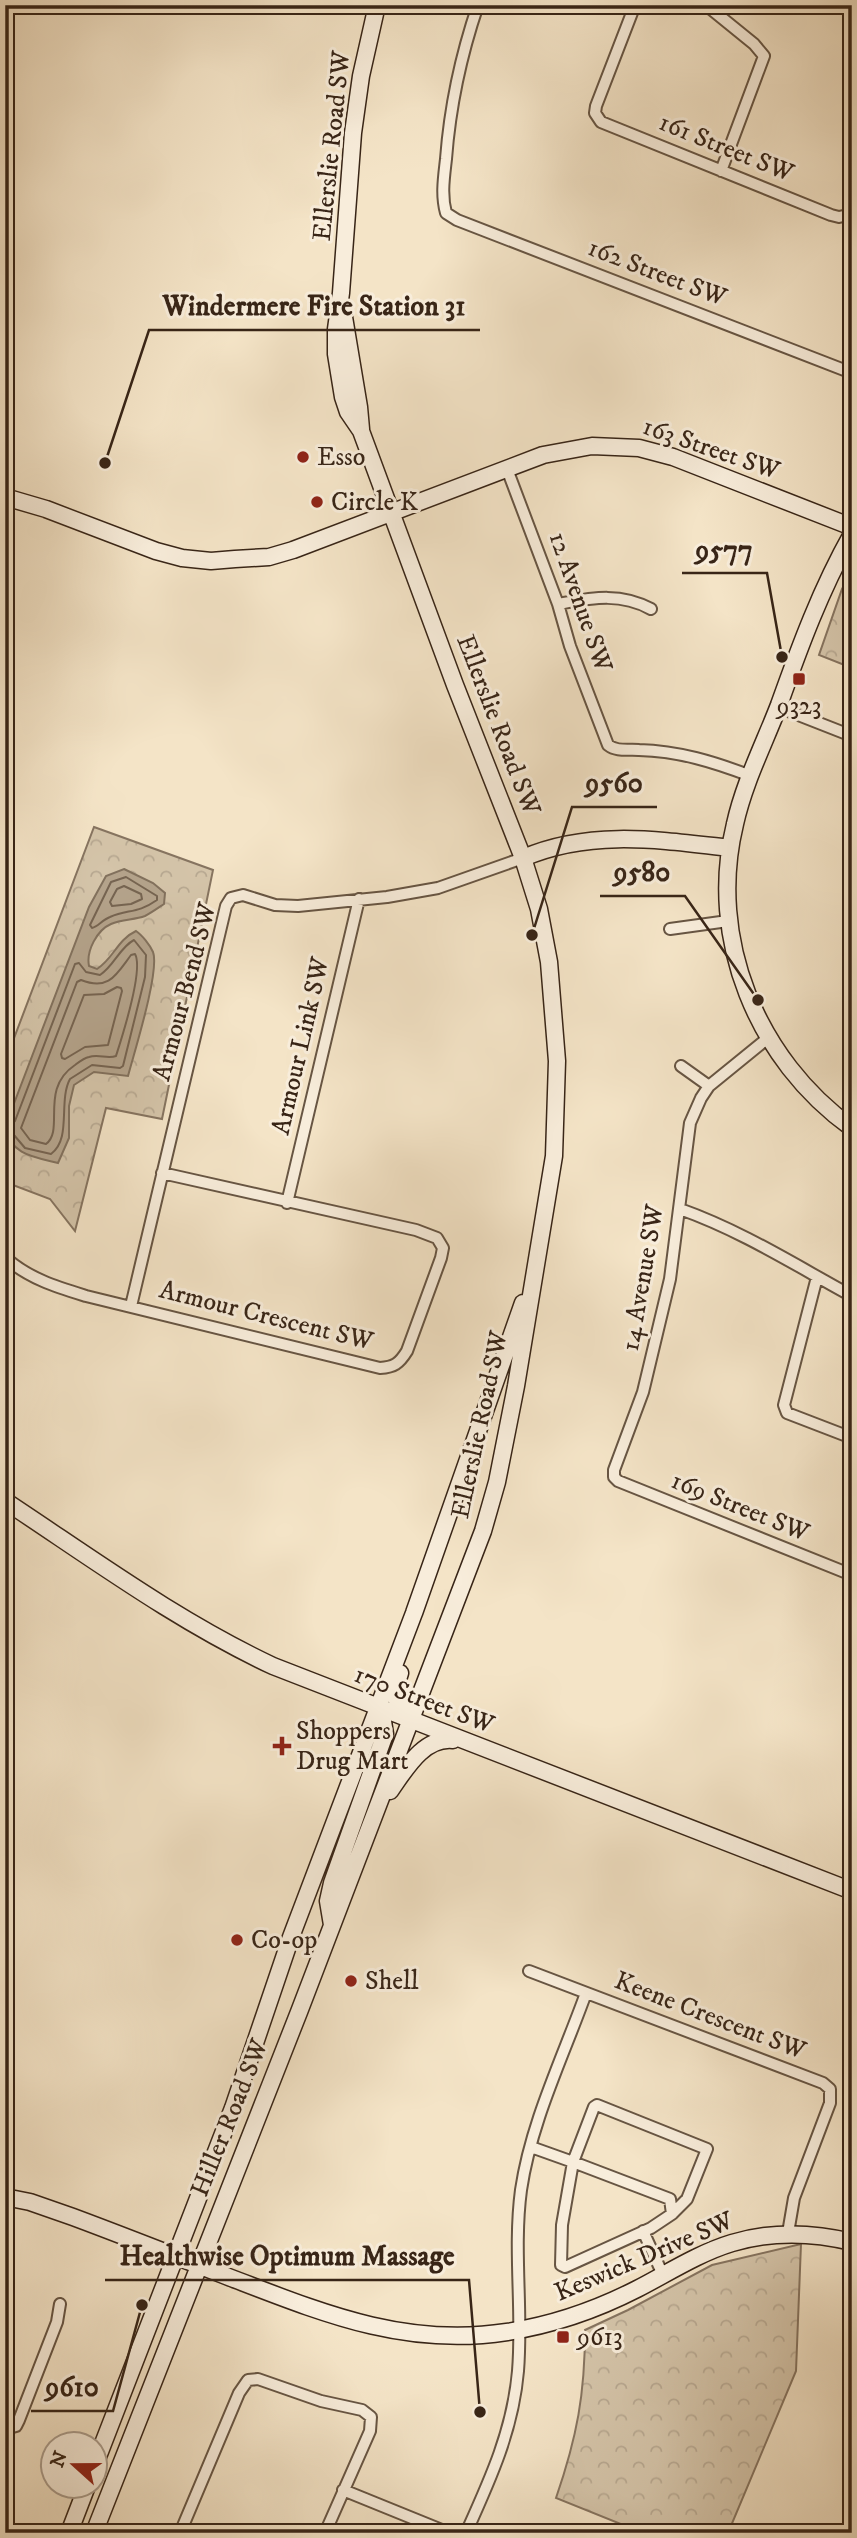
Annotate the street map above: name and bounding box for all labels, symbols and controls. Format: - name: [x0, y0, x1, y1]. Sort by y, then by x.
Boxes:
- street label: Ellerslie Road SW: [306, 48, 359, 243]
- street label: 161 Street SW: [654, 106, 799, 190]
- street label: 162 Street SW: [583, 231, 732, 315]
- callout: Windermere Fire Station 31: [149, 281, 480, 330]
- text: Windermere Fire Station 31: [161, 289, 466, 324]
- street label: 163 Street SW: [638, 410, 785, 488]
- place label: Esso: [317, 441, 365, 474]
- marker: Esso: [295, 449, 311, 465]
- place label: Circle K: [331, 486, 419, 519]
- marker: Circle K: [309, 494, 325, 510]
- callout: 9577: [682, 524, 767, 573]
- street label: 12 Avenue SW: [541, 528, 620, 677]
- text: 9577: [693, 533, 753, 568]
- street label: Ellerslie Road SW: [448, 630, 548, 821]
- marker: 9323: [791, 671, 807, 687]
- place label: 9323: [774, 690, 822, 723]
- callout: 9560: [572, 758, 657, 807]
- text: 9560: [583, 766, 643, 801]
- callout: 9580: [600, 847, 685, 896]
- text: 9580: [612, 855, 670, 890]
- street label: Armour Bend SW: [145, 898, 225, 1085]
- street label: Armour Link SW: [265, 953, 338, 1138]
- street label: 14 Avenue SW: [614, 1201, 672, 1354]
- street label: Armour Crescent SW: [156, 1273, 377, 1359]
- street label: Ellerslie Road SW: [444, 1327, 516, 1522]
- street label: 169 Street SW: [666, 1464, 815, 1550]
- street label: 170 Street SW: [349, 1658, 500, 1742]
- place label: Shoppers Drug Mart: [296, 1715, 409, 1778]
- marker: Shoppers Drug Mart: [274, 1738, 290, 1754]
- place label: Co-op: [251, 1924, 317, 1957]
- marker: Co-op: [229, 1932, 245, 1948]
- street label: Keene Crescent SW: [610, 1964, 811, 2068]
- place label: Shell: [365, 1965, 419, 1998]
- marker: Shell: [343, 1973, 359, 1989]
- street label: Hiller Road SW: [183, 2033, 277, 2202]
- street label: Keswick Drive SW: [550, 2204, 740, 2310]
- callout: Healthwise Optimum Massage: [105, 2231, 469, 2280]
- text: Healthwise Optimum Massage: [119, 2239, 455, 2274]
- place label: 9613: [575, 2321, 623, 2354]
- marker: 9613: [555, 2329, 571, 2345]
- callout: 9610: [31, 2362, 113, 2411]
- text: 9610: [43, 2370, 99, 2405]
- north arrow: [38, 2430, 108, 2500]
- text: N: [46, 2448, 73, 2471]

